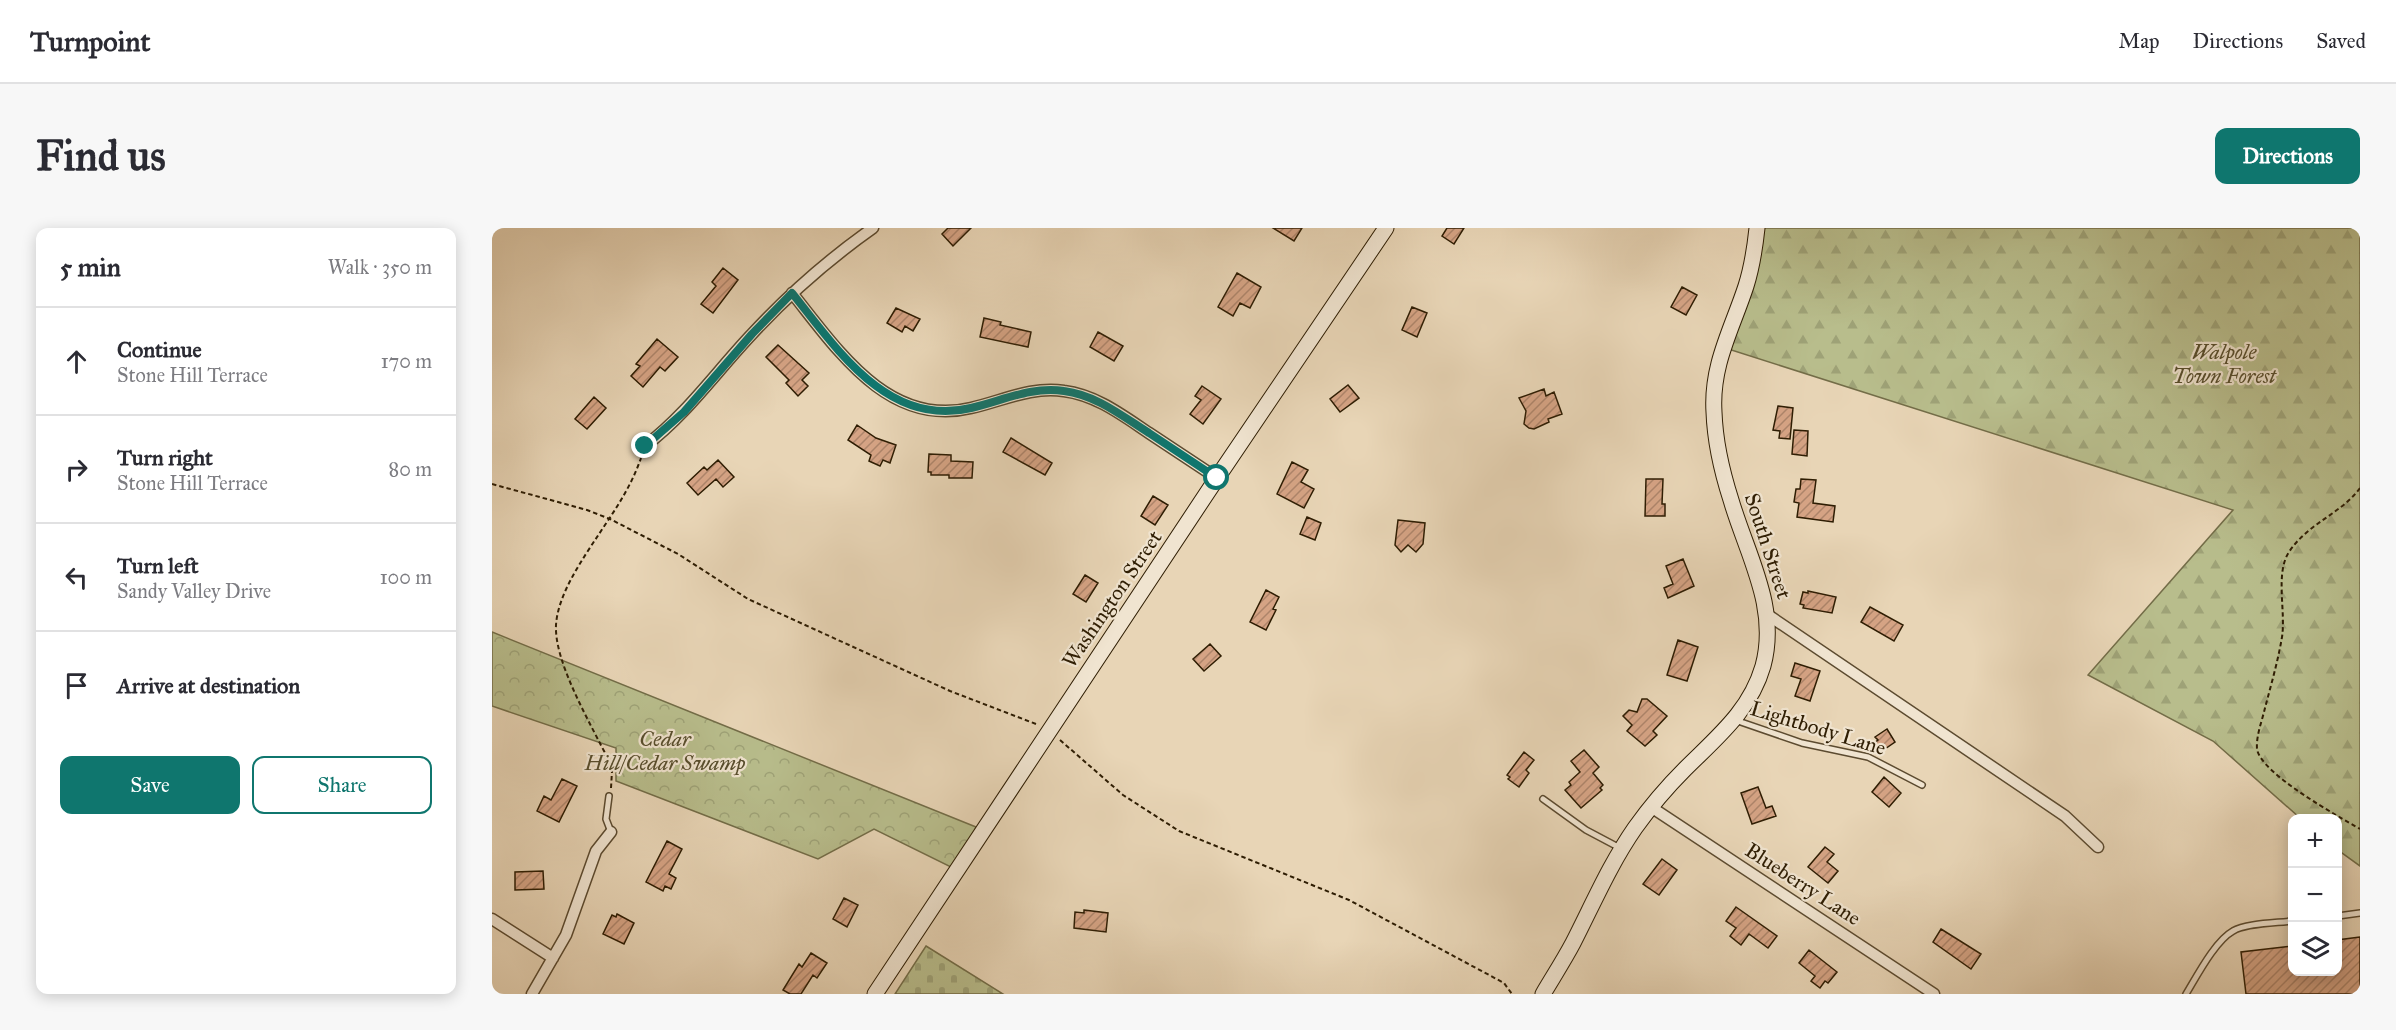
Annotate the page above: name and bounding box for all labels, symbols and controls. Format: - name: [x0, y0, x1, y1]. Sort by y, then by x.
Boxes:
- text: Turnpoint: [30, 24, 150, 59]
- text: Map: [2119, 28, 2160, 54]
- text: Directions: [2193, 28, 2283, 54]
- text: Saved: [2316, 28, 2366, 54]
- button: Directions: [2215, 128, 2360, 184]
- text: Find us: [36, 130, 166, 182]
- text: 5 min: [60, 251, 121, 283]
- text: Walk · 350 m: [328, 255, 432, 279]
- text: Continue: [117, 336, 202, 363]
- park label: Walpole Town Forest: [2172, 339, 2277, 389]
- icon: ahead: [60, 345, 93, 378]
- text: 170 m: [381, 349, 432, 373]
- text: Stone Hill Terrace: [117, 363, 268, 387]
- route end: [631, 432, 657, 458]
- text: Turn right: [117, 444, 213, 471]
- icon: right: [60, 453, 93, 486]
- text: 80 m: [389, 457, 432, 481]
- route start: [1203, 464, 1229, 490]
- text: Stone Hill Terrace: [117, 471, 268, 495]
- street label: South Street: [1739, 490, 1798, 603]
- street label: Washington Street: [1056, 525, 1168, 673]
- text: Turn left: [117, 552, 199, 579]
- icon: left: [60, 561, 93, 594]
- text: 100 m: [380, 565, 432, 589]
- text: Sandy Valley Drive: [117, 579, 271, 603]
- icon: arrive: [60, 669, 93, 702]
- text: Arrive at destination: [117, 672, 300, 699]
- street label: Lightbody Lane: [1747, 695, 1889, 761]
- park label: Cedar Hill/Cedar Swamp: [584, 726, 746, 776]
- button: Save: [60, 756, 240, 814]
- button: Share: [252, 756, 432, 814]
- map controls: [2288, 814, 2342, 976]
- button: +: [2288, 814, 2342, 868]
- street label: Blueberry Lane: [1740, 837, 1866, 931]
- button: −: [2288, 868, 2342, 922]
- button: layers: [2288, 922, 2342, 976]

